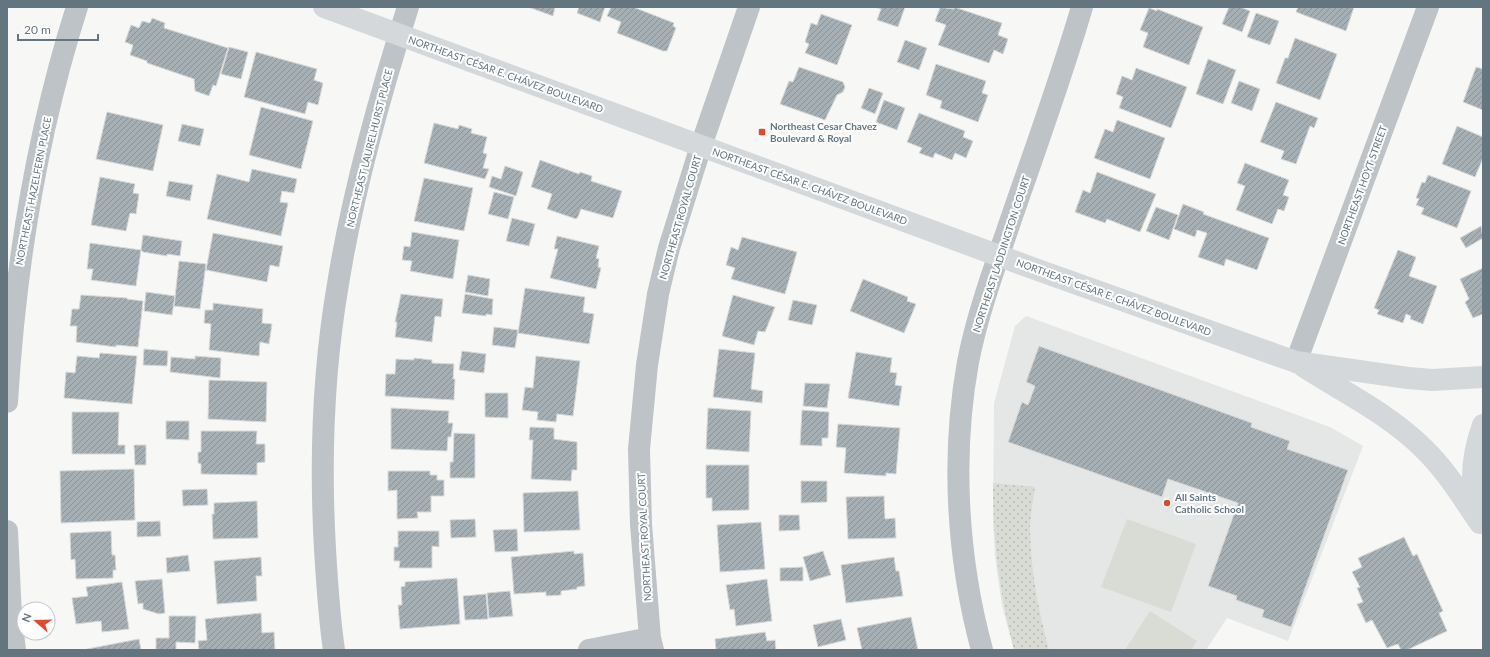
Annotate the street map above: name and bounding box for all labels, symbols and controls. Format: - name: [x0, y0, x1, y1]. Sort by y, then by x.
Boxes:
- scale bar: [18, 16, 98, 42]
- text: 20 m: [24, 22, 51, 37]
- street label: NORTHEAST CÉSAR E. CHÁVEZ BOULEVARD: [407, 33, 606, 115]
- street label: NORTHEAST LAURELHURST PLACE: [344, 67, 395, 228]
- street label: NORTHEAST HAZELFERN PLACE: [13, 116, 53, 266]
- place label: Northeast Cesar Chavez Boulevard & Royal: [770, 120, 877, 144]
- street label: NORTHEAST HOYT STREET: [1335, 124, 1389, 246]
- marker: Northeast Cesar Chavez Boulevard & Royal: [757, 127, 767, 137]
- street label: NORTHEAST CÉSAR E. CHÁVEZ BOULEVARD: [711, 145, 910, 227]
- street label: NORTHEAST ROYAL COURT: [656, 153, 704, 281]
- street label: NORTHEAST LADDINGTON COURT: [970, 174, 1032, 334]
- street label: NORTHEAST CÉSAR E. CHÁVEZ BOULEVARD: [1015, 256, 1214, 338]
- street label: NORTHEAST ROYAL COURT: [635, 472, 653, 602]
- place label: All Saints Catholic School: [1174, 491, 1244, 515]
- marker: All Saints Catholic School: [1162, 498, 1172, 508]
- north arrow: [16, 601, 56, 641]
- text: N: [19, 611, 34, 624]

